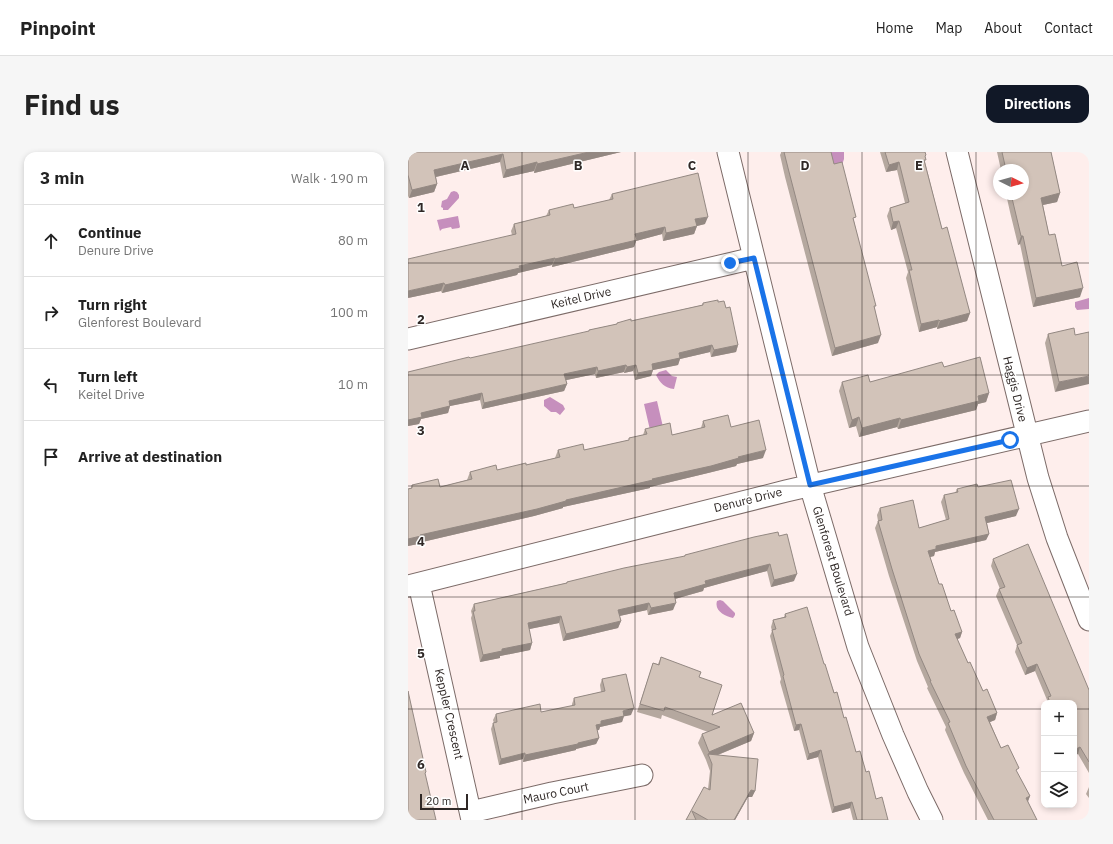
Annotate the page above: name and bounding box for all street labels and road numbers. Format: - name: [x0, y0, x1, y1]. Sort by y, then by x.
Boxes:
- street label: Keitel Drive: [549, 283, 613, 312]
- street label: Haggis Drive: [1000, 354, 1031, 424]
- street label: Denure Drive: [712, 484, 784, 515]
- street label: Glenforest Boulevard: [810, 504, 857, 618]
- street label: Keppler Crescent: [432, 667, 467, 761]
- street label: Mauro Court: [522, 778, 590, 807]

